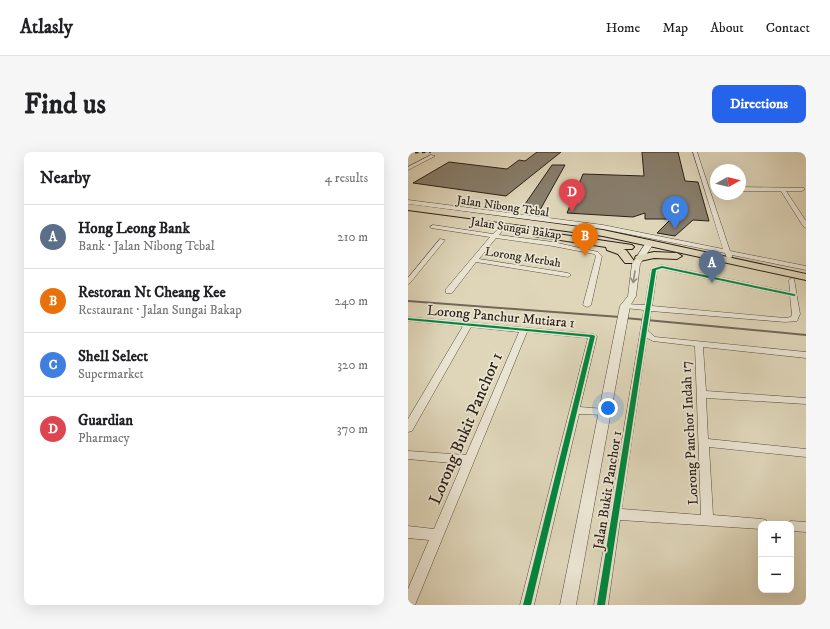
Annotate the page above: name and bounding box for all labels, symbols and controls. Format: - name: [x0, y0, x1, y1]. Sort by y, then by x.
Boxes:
- text: Atlasly: [20, 16, 73, 39]
- text: Home: [606, 19, 640, 37]
- text: Map: [662, 19, 688, 37]
- text: About: [710, 19, 744, 37]
- text: Contact: [766, 19, 810, 37]
- button: Directions: [712, 85, 806, 123]
- text: Find us: [24, 87, 106, 122]
- north arrow: [710, 164, 746, 200]
- text: Nearby: [40, 167, 90, 189]
- text: 4 results: [325, 170, 368, 186]
- pin: D: [559, 179, 585, 212]
- street label: Jalan Nibong Tebal: [455, 192, 550, 220]
- pin: C: [662, 196, 688, 229]
- street label: Jalan Sungai Bakap: [468, 214, 562, 243]
- text: Hong Leong Bank: [78, 219, 190, 238]
- pin: B: [572, 223, 598, 256]
- text: A: [49, 229, 57, 245]
- text: 210 m: [337, 229, 368, 245]
- text: Bank · Jalan Nibong Tebal: [78, 238, 215, 254]
- street label: Lorong Merbah: [484, 244, 563, 271]
- pin: A: [699, 250, 725, 283]
- one-way arrow: [630, 270, 638, 283]
- text: Restoran Nt Cheang Kee: [78, 283, 226, 302]
- text: B: [49, 293, 57, 309]
- text: 240 m: [335, 293, 368, 309]
- text: Restaurant · Jalan Sungai Bakap: [78, 302, 242, 318]
- street label: Lorong Panchur Mutiara 1: [426, 302, 576, 332]
- text: Shell Select: [78, 347, 148, 366]
- street label: Lorong Bukit Panchor 1: [424, 349, 508, 508]
- text: C: [49, 357, 57, 373]
- text: 320 m: [337, 357, 368, 373]
- street label: Lorong Panchor Indah 17: [677, 360, 703, 506]
- text: Supermarket: [78, 366, 144, 382]
- your location: [598, 398, 618, 418]
- text: Guardian: [78, 411, 133, 430]
- text: D: [48, 421, 58, 437]
- text: 370 m: [337, 421, 368, 437]
- street label: Jalan Bukit Panchor 1: [589, 429, 626, 553]
- text: Pharmacy: [78, 430, 130, 446]
- map controls: [758, 521, 794, 593]
- button: +: [758, 521, 794, 557]
- button: −: [758, 557, 794, 593]

